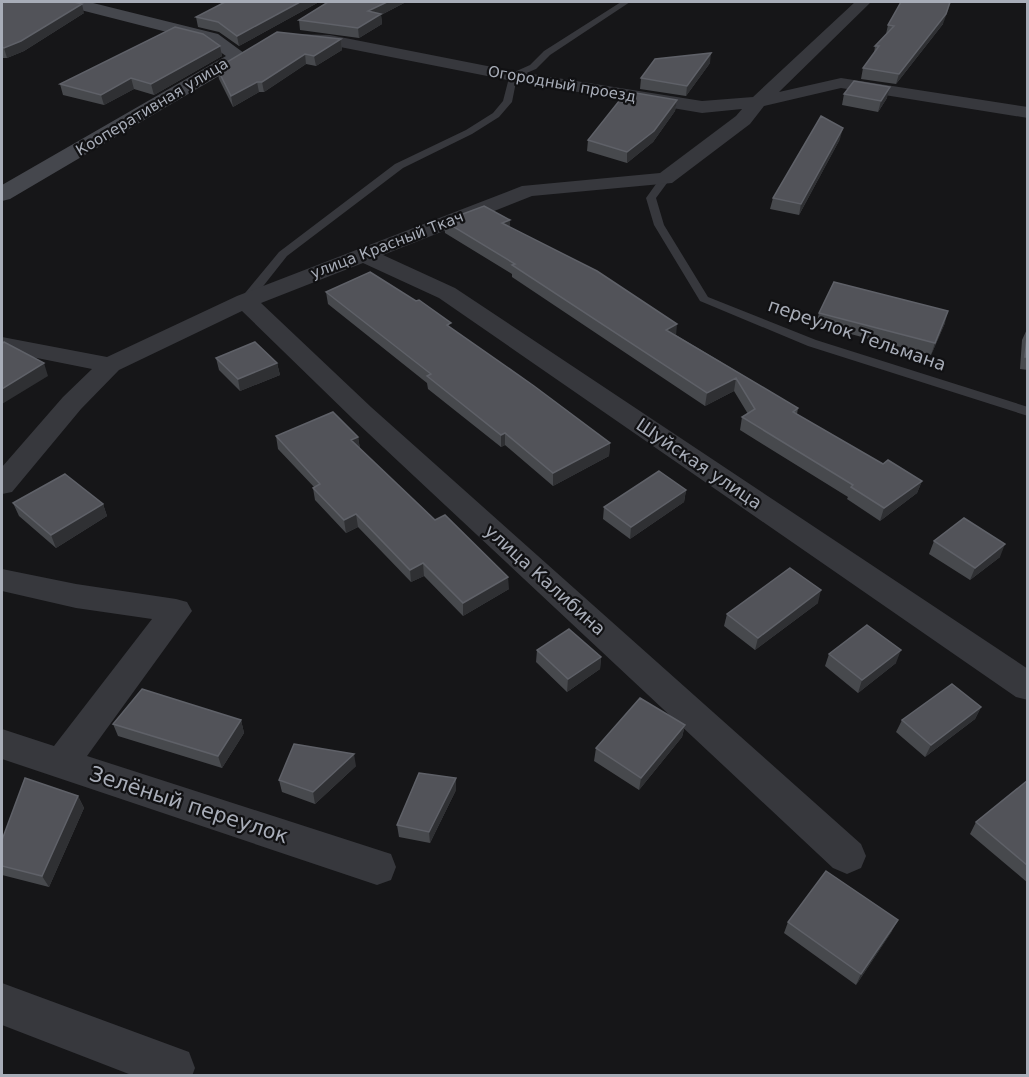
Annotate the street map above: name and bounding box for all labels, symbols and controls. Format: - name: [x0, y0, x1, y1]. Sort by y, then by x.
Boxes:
- street label: Кооперативная улица: [73, 54, 231, 160]
- street label: Огородный проезд: [486, 62, 638, 106]
- street label: улица Красный Ткач: [308, 207, 466, 283]
- street label: переулок Тельмана: [765, 294, 949, 375]
- street label: Шуйская улица: [632, 414, 766, 513]
- street label: улица Калибина: [481, 520, 610, 639]
- street label: Зелёный переулок: [87, 762, 291, 848]

